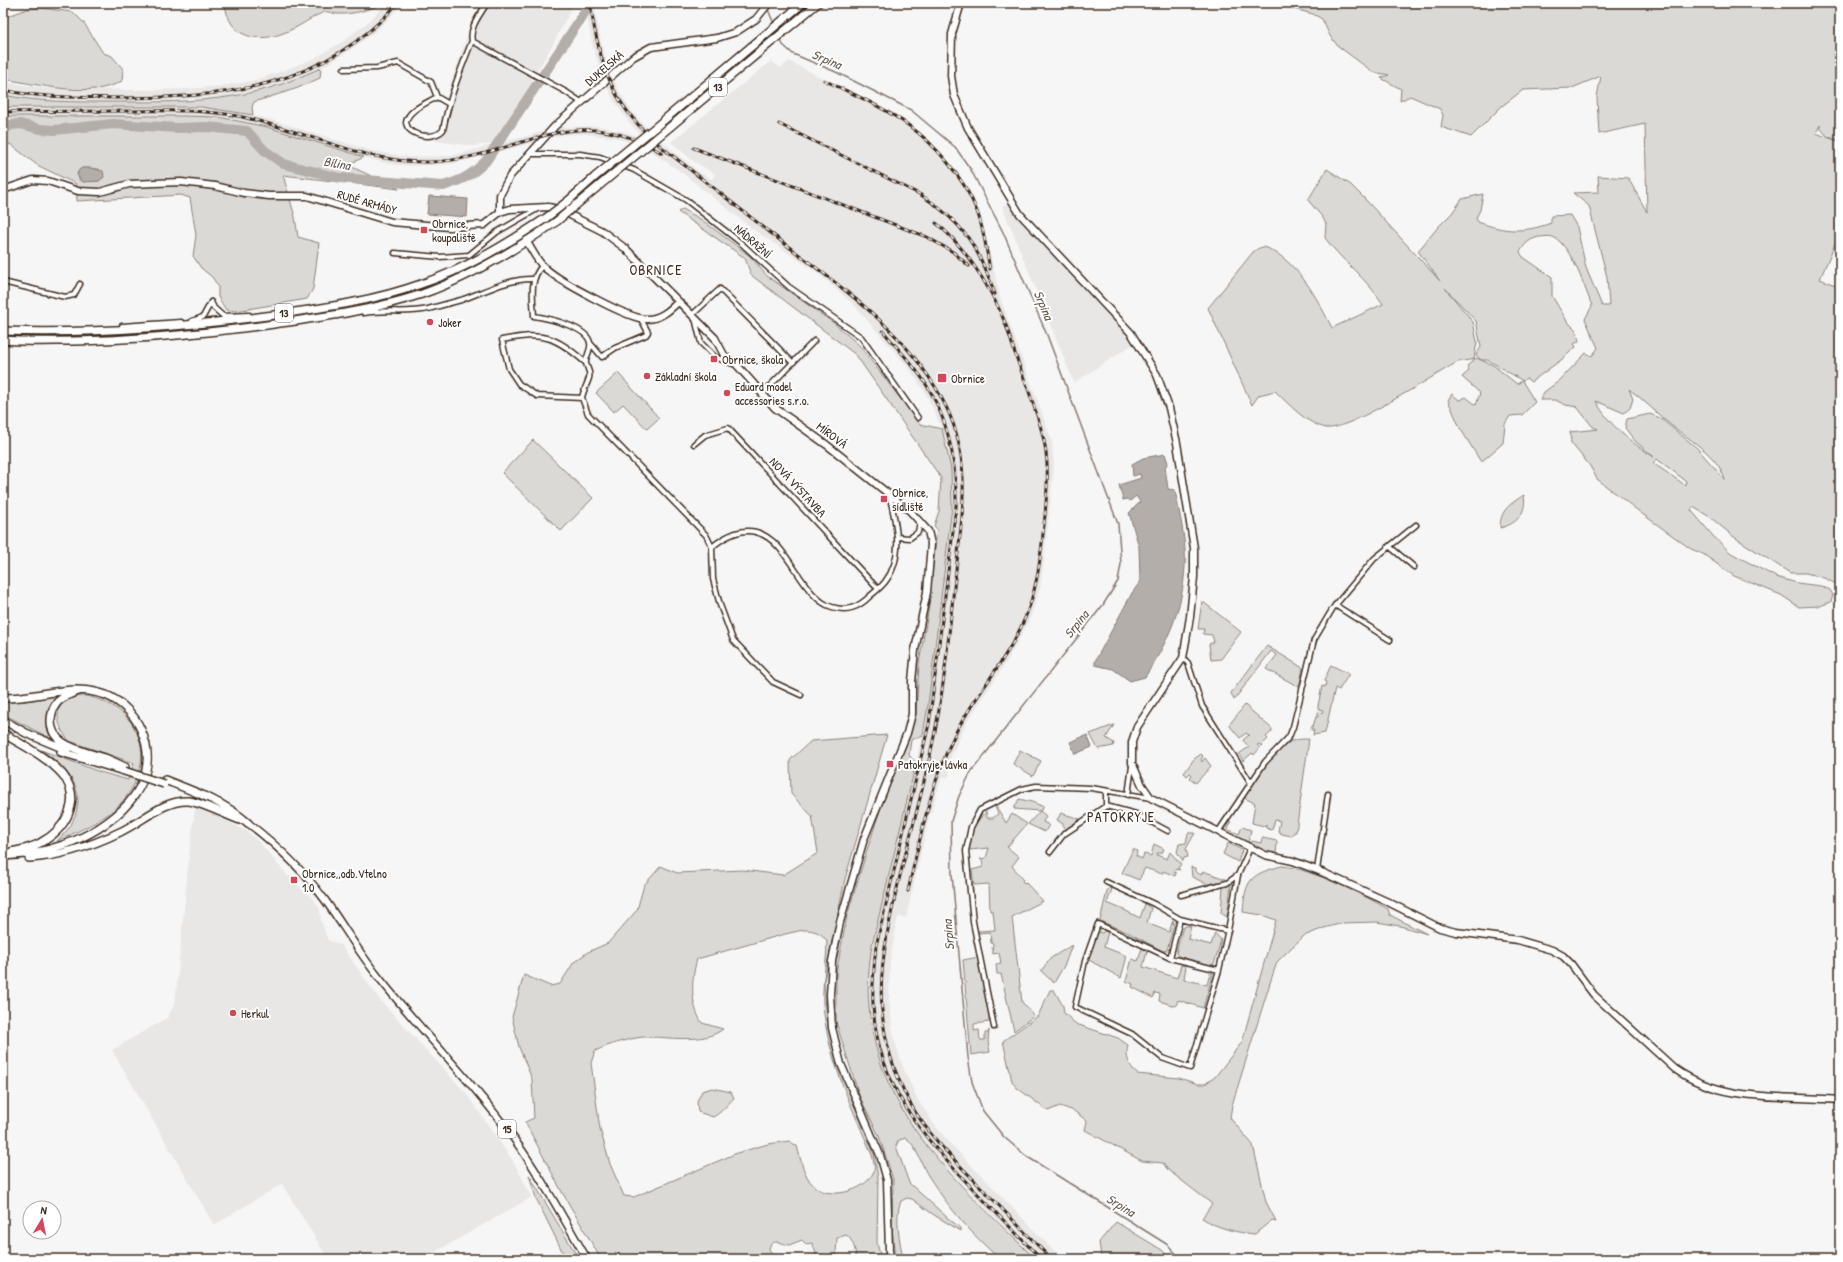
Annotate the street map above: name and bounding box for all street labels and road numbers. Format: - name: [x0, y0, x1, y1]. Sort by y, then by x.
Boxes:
- street label: DUKELSKÁ: [581, 46, 627, 89]
- road number: 13: [709, 78, 727, 96]
- street label: RUDÉ ARMÁDY: [335, 185, 399, 219]
- street label: NÁDRAŽNÍ: [731, 220, 776, 262]
- road number: 13: [275, 304, 293, 322]
- street label: MÍROVÁ: [813, 418, 851, 452]
- street label: NOVÁ VÝSTAVBA: [766, 453, 830, 521]
- road number: 15: [498, 1120, 516, 1138]

